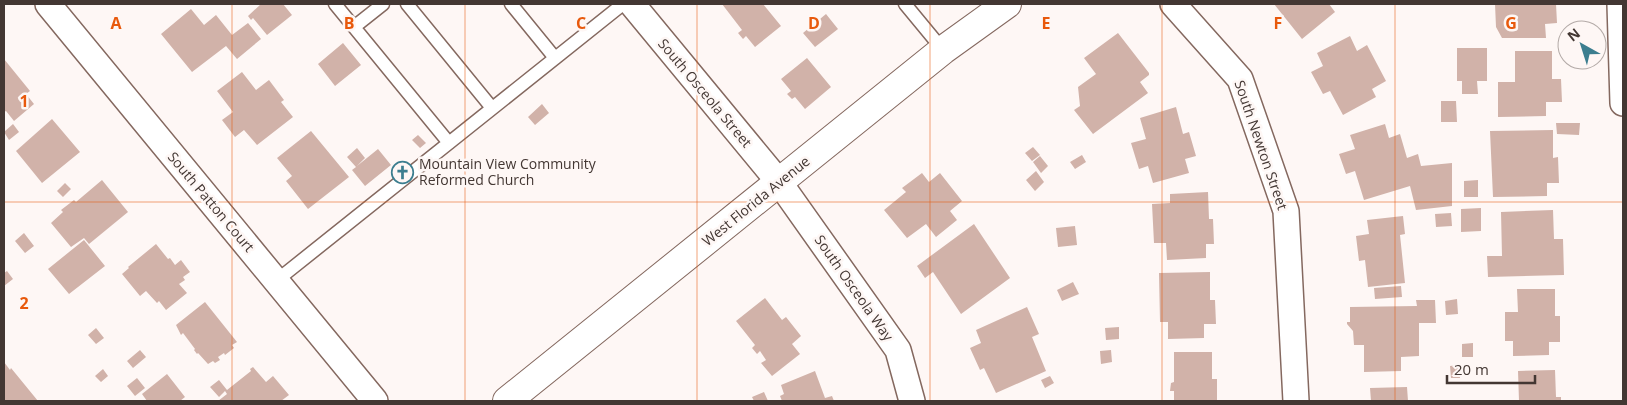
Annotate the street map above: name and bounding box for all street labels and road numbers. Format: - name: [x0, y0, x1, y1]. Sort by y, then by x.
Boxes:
- street label: South Osceola Street: [654, 34, 757, 151]
- street label: South Newton Street: [1230, 78, 1293, 212]
- street label: South Patton Court: [164, 148, 259, 256]
- street label: West Florida Avenue: [698, 151, 814, 250]
- street label: South Osceola Way: [811, 231, 899, 345]

